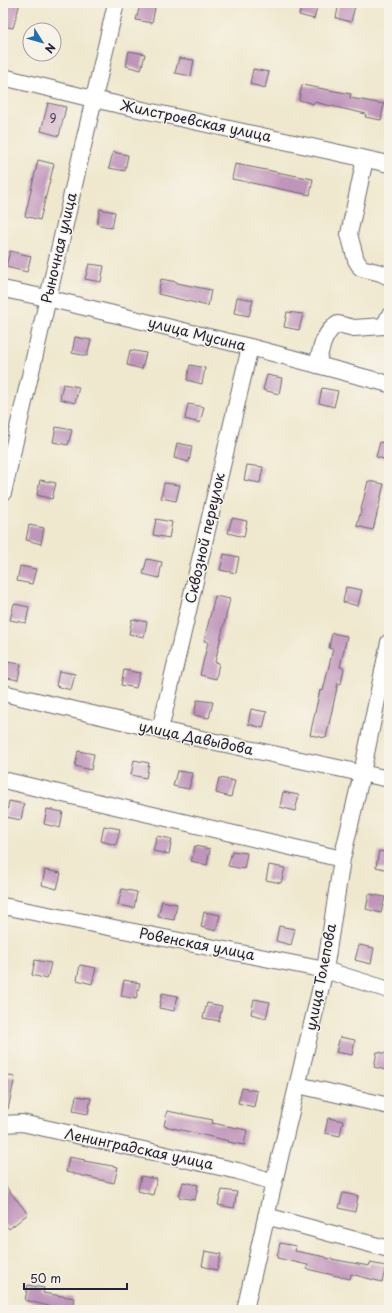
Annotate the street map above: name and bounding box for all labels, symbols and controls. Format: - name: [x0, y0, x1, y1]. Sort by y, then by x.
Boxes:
- north arrow: [22, 22, 62, 62]
- text: N: [41, 40, 60, 57]
- street label: Жилстроевская улица: [118, 94, 274, 147]
- house number: 9: [49, 109, 57, 127]
- street label: Рыночная улица: [36, 190, 82, 305]
- street label: улица Мусина: [146, 311, 248, 356]
- street label: Сквозной переулок: [179, 470, 230, 605]
- street label: улица Давыдова: [137, 715, 256, 760]
- street label: улица Толепова: [300, 921, 341, 1032]
- street label: Ровенская улица: [138, 922, 257, 965]
- street label: Ленинградская улица: [63, 1122, 216, 1175]
- scale bar: [24, 1265, 127, 1291]
- text: 50 m: [30, 1269, 61, 1287]

